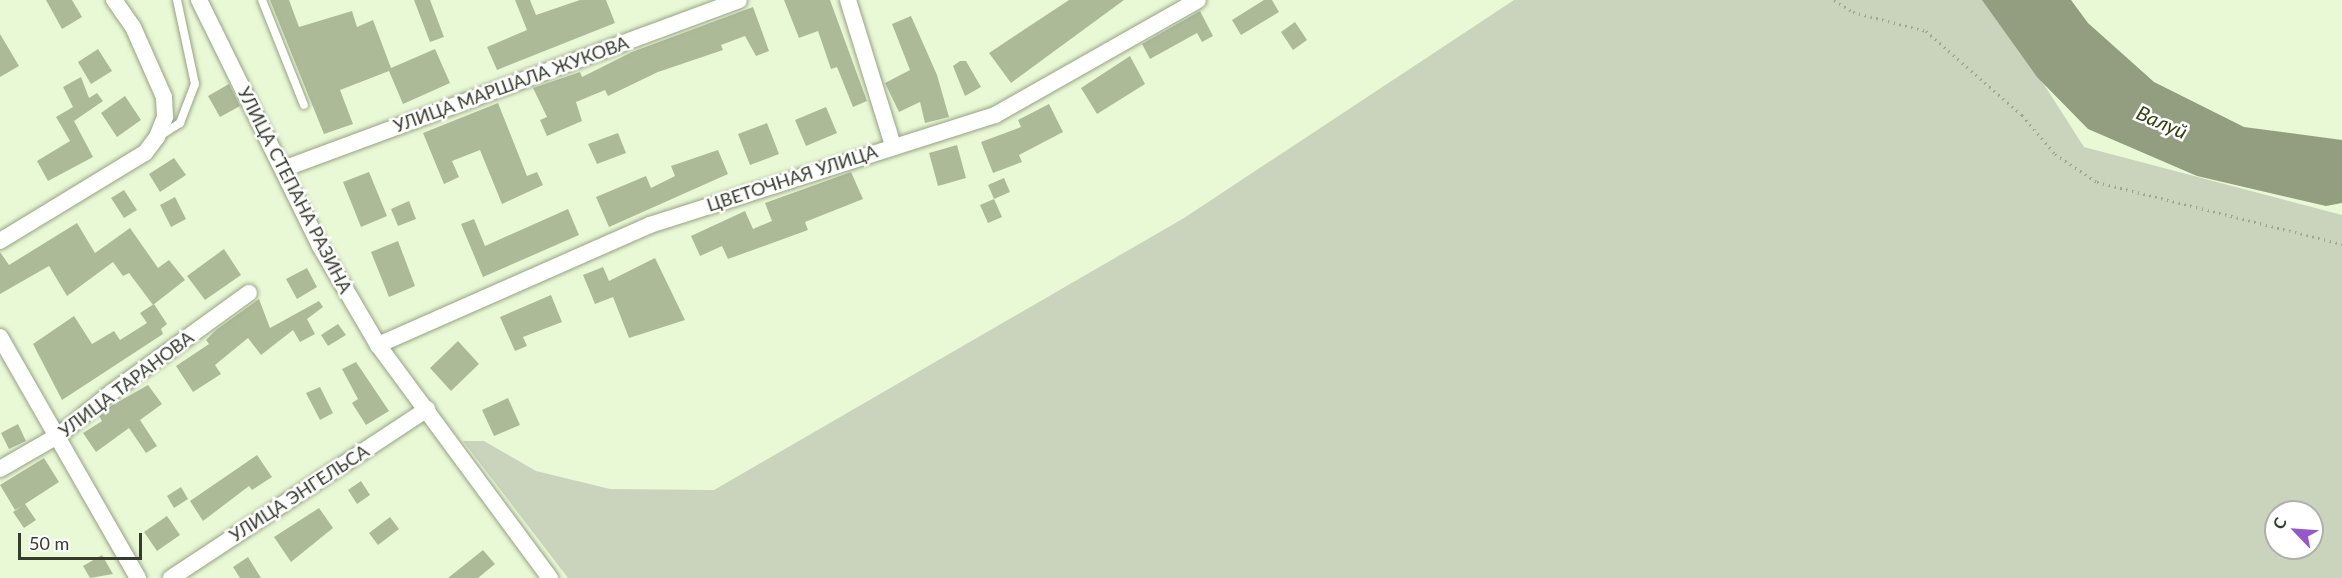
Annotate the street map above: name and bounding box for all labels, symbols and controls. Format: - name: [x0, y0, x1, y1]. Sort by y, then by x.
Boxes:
- street label: УЛИЦА МАРШАЛА ЖУКОВА: [391, 31, 631, 137]
- street label: УЛИЦА СТЕПАНА РАЗИНА: [233, 83, 357, 297]
- water label: Валуй: [2133, 100, 2191, 144]
- street label: ЦВЕТОЧНАЯ УЛИЦА: [704, 140, 880, 216]
- street label: УЛИЦА ТАРАНОВА: [54, 326, 198, 442]
- street label: УЛИЦА ЭНГЕЛЬСА: [225, 440, 373, 546]
- north arrow: [2264, 500, 2324, 560]
- text: С: [2268, 514, 2290, 532]
- scale bar: [21, 521, 146, 559]
- text: 50 m: [29, 532, 69, 554]

